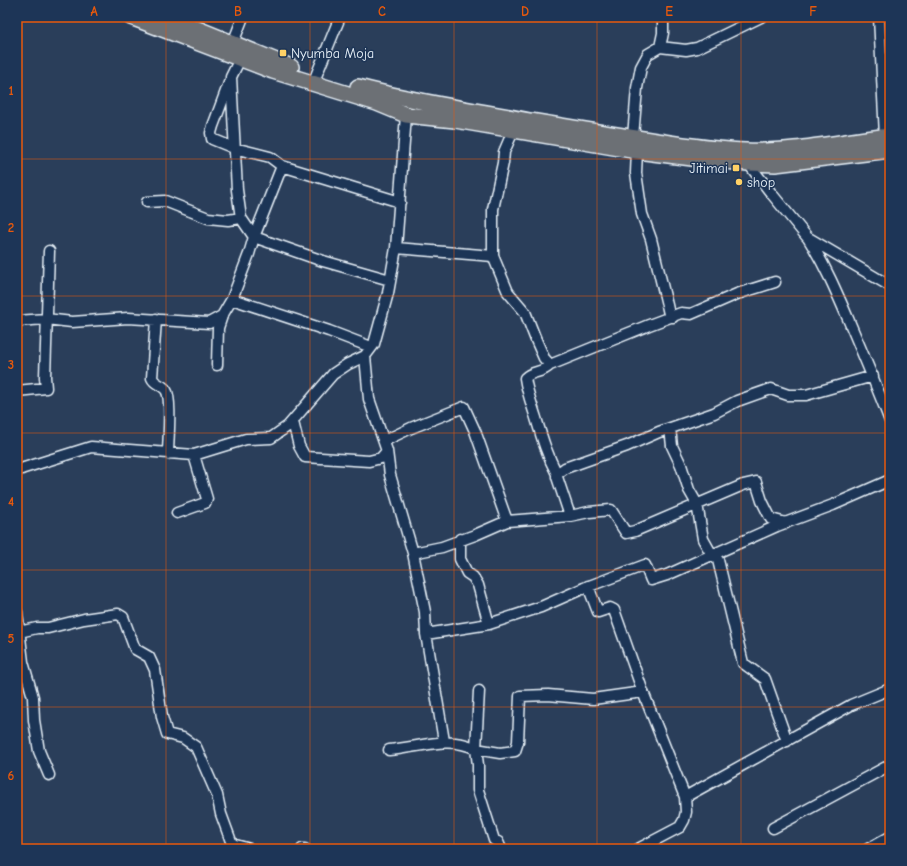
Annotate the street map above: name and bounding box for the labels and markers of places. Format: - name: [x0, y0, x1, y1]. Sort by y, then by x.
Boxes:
- place label: Nyumba Moja: [291, 45, 374, 62]
- marker: Nyumba Moja: [278, 48, 288, 58]
- place label: Jitimai: [689, 160, 728, 177]
- marker: Jitimai: [731, 163, 741, 173]
- place label: shop: [747, 174, 775, 191]
- marker: shop: [734, 177, 744, 187]

